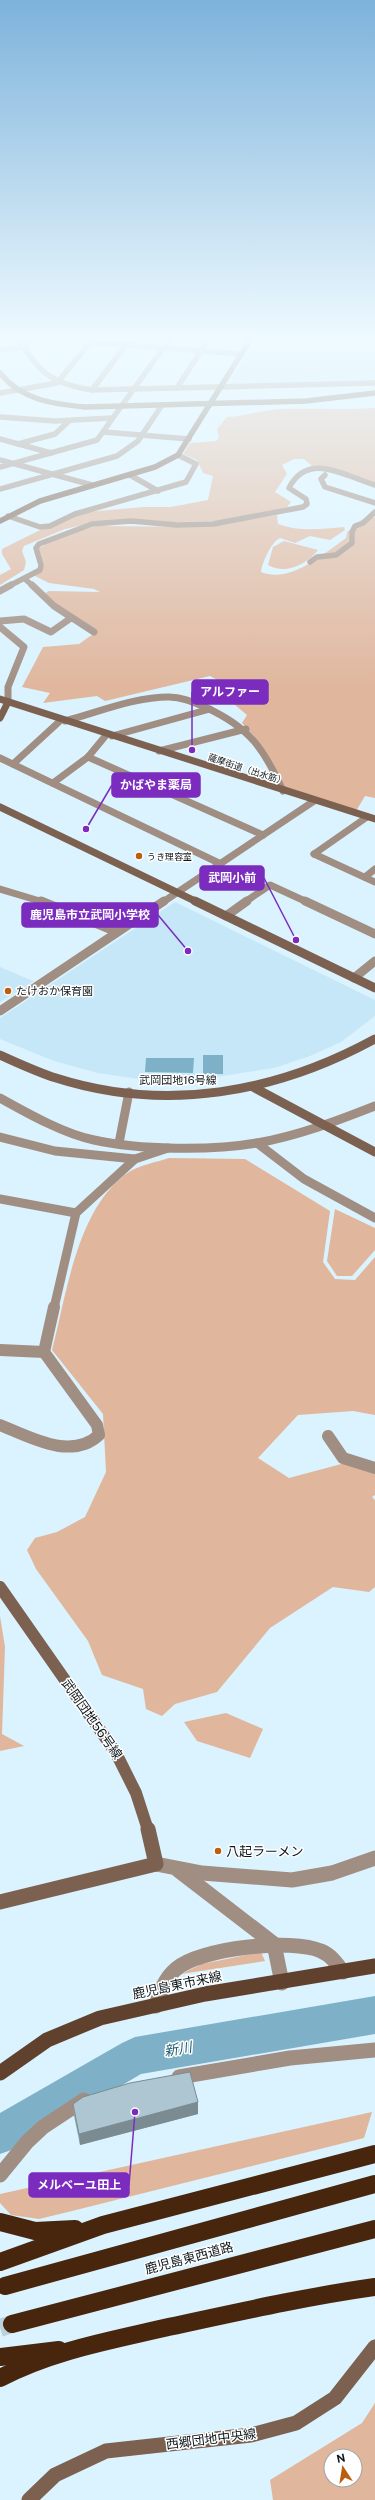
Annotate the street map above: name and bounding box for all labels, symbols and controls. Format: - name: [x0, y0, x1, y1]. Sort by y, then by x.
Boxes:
- callout: アルファー: [192, 680, 268, 704]
- text: アルファー: [200, 685, 260, 699]
- street label: 薩摩街道（出水筋）: [207, 751, 287, 787]
- callout: かばやま薬局: [112, 773, 200, 797]
- text: かばやま薬局: [120, 778, 192, 792]
- marker: うき理容室: [134, 851, 144, 861]
- place label: うき理容室: [147, 851, 192, 862]
- callout: 武岡小前: [200, 866, 264, 890]
- text: 武岡小前: [208, 871, 256, 885]
- callout: 鹿児島市立武岡小学校: [22, 903, 158, 927]
- text: 鹿児島市立武岡小学校: [30, 908, 150, 922]
- place label: たけおか保育園: [16, 985, 93, 997]
- marker: たけおか保育園: [3, 986, 13, 996]
- street label: 武岡団地16号線: [139, 1074, 217, 1086]
- street label: 武岡団地56号線: [59, 1676, 125, 1762]
- place label: 八起ラーメン: [226, 1844, 303, 1859]
- marker: 八起ラーメン: [213, 1846, 223, 1856]
- street label: 鹿児島東市来線: [131, 1968, 223, 2002]
- water label: 新川: [163, 2038, 195, 2059]
- callout: メルベーユ田上: [29, 2173, 129, 2197]
- text: メルベーユ田上: [37, 2178, 121, 2192]
- street label: 鹿児島東西道路: [143, 2239, 235, 2277]
- street label: 西郷団地中央線: [165, 2426, 257, 2452]
- north arrow: [323, 2448, 363, 2488]
- text: N: [335, 2451, 346, 2465]

